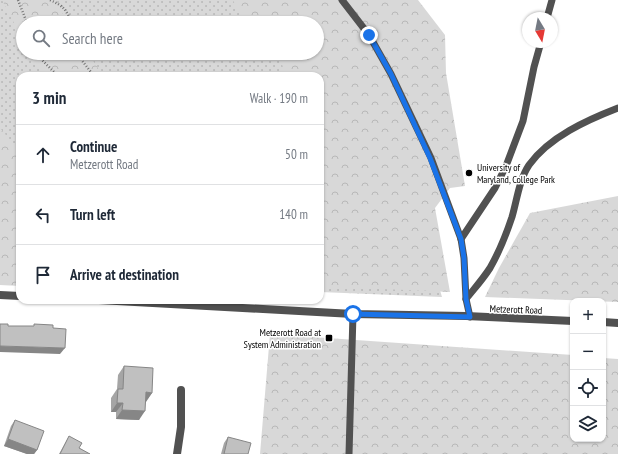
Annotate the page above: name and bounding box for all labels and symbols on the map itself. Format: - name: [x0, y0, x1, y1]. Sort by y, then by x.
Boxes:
- north arrow: [522, 12, 558, 48]
- route end: [360, 26, 378, 44]
- place label: University of Maryland, College Park: [477, 161, 555, 186]
- marker: University of Maryland, College Park: [464, 168, 474, 178]
- street label: Metzerott Road: [489, 302, 542, 317]
- route start: [344, 305, 362, 323]
- place label: Metzerott Road at System Administration: [244, 326, 321, 351]
- marker: Metzerott Road at System Administration: [324, 333, 334, 343]

